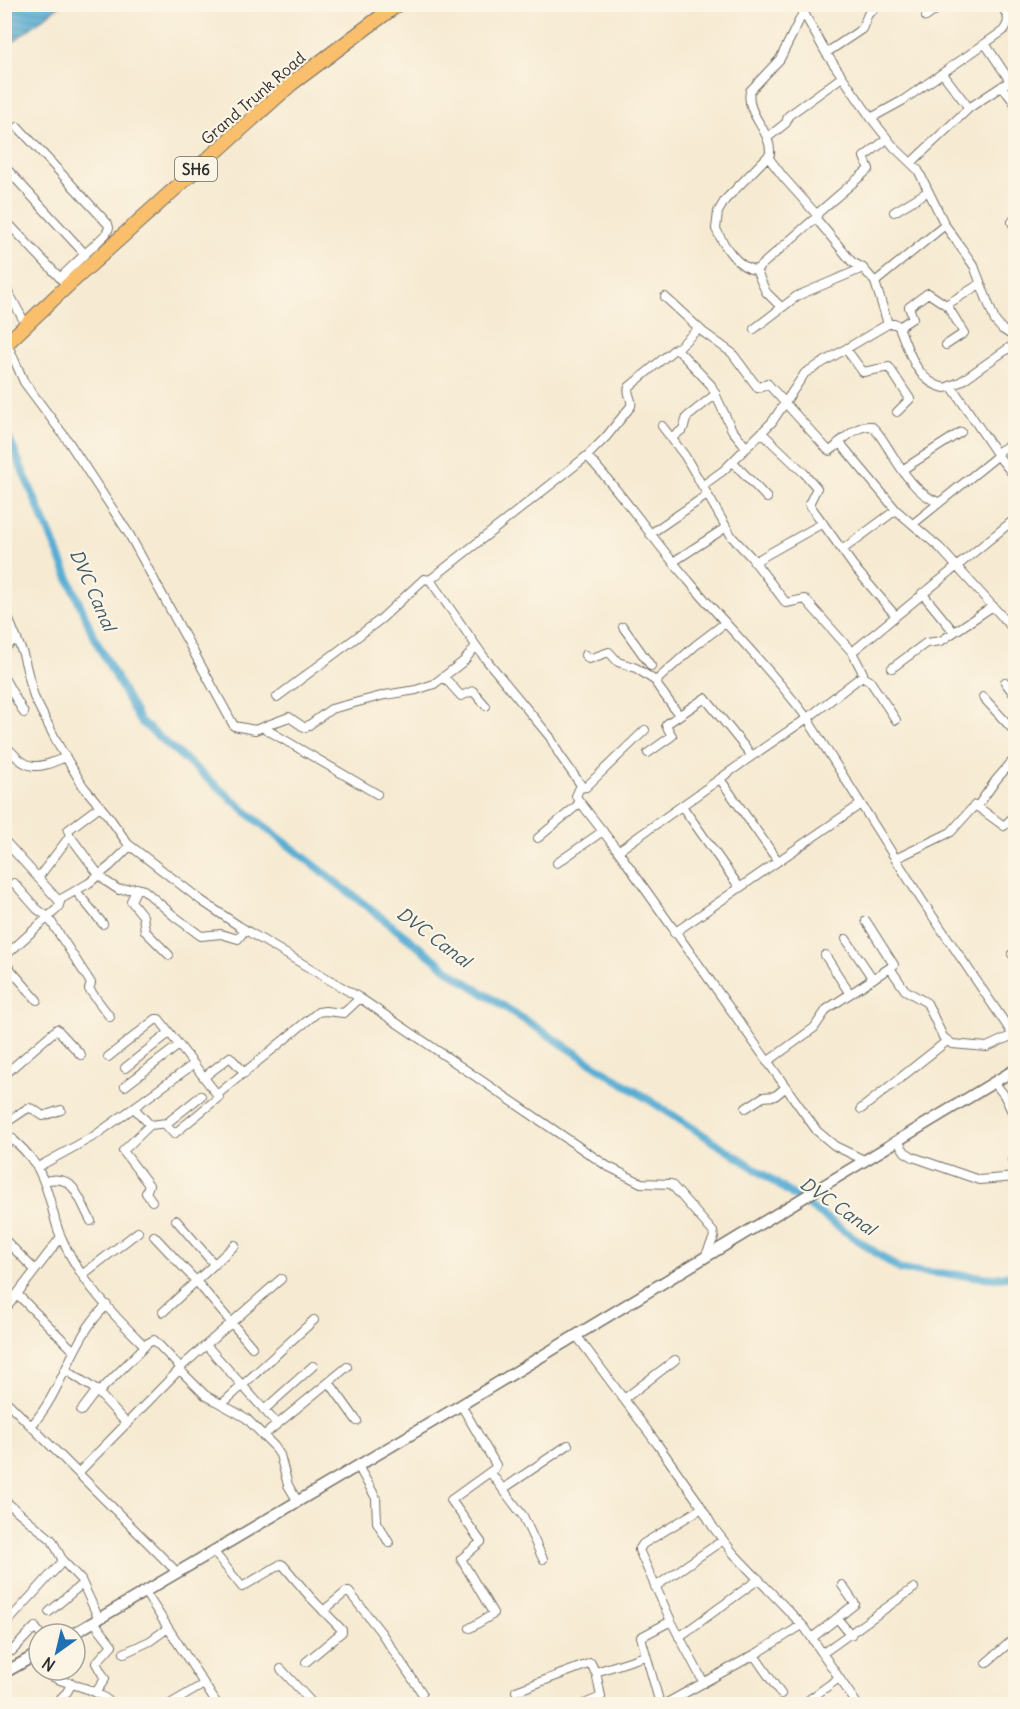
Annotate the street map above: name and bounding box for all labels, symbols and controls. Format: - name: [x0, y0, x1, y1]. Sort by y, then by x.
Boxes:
- street label: Grand Trunk Road: [197, 47, 309, 149]
- road number: SH6: [175, 157, 217, 181]
- water label: DVC Canal: [65, 546, 122, 637]
- water label: DVC Canal: [392, 902, 478, 974]
- water label: DVC Canal: [796, 1172, 882, 1242]
- north arrow: [27, 1622, 87, 1682]
- text: N: [38, 1653, 59, 1676]

